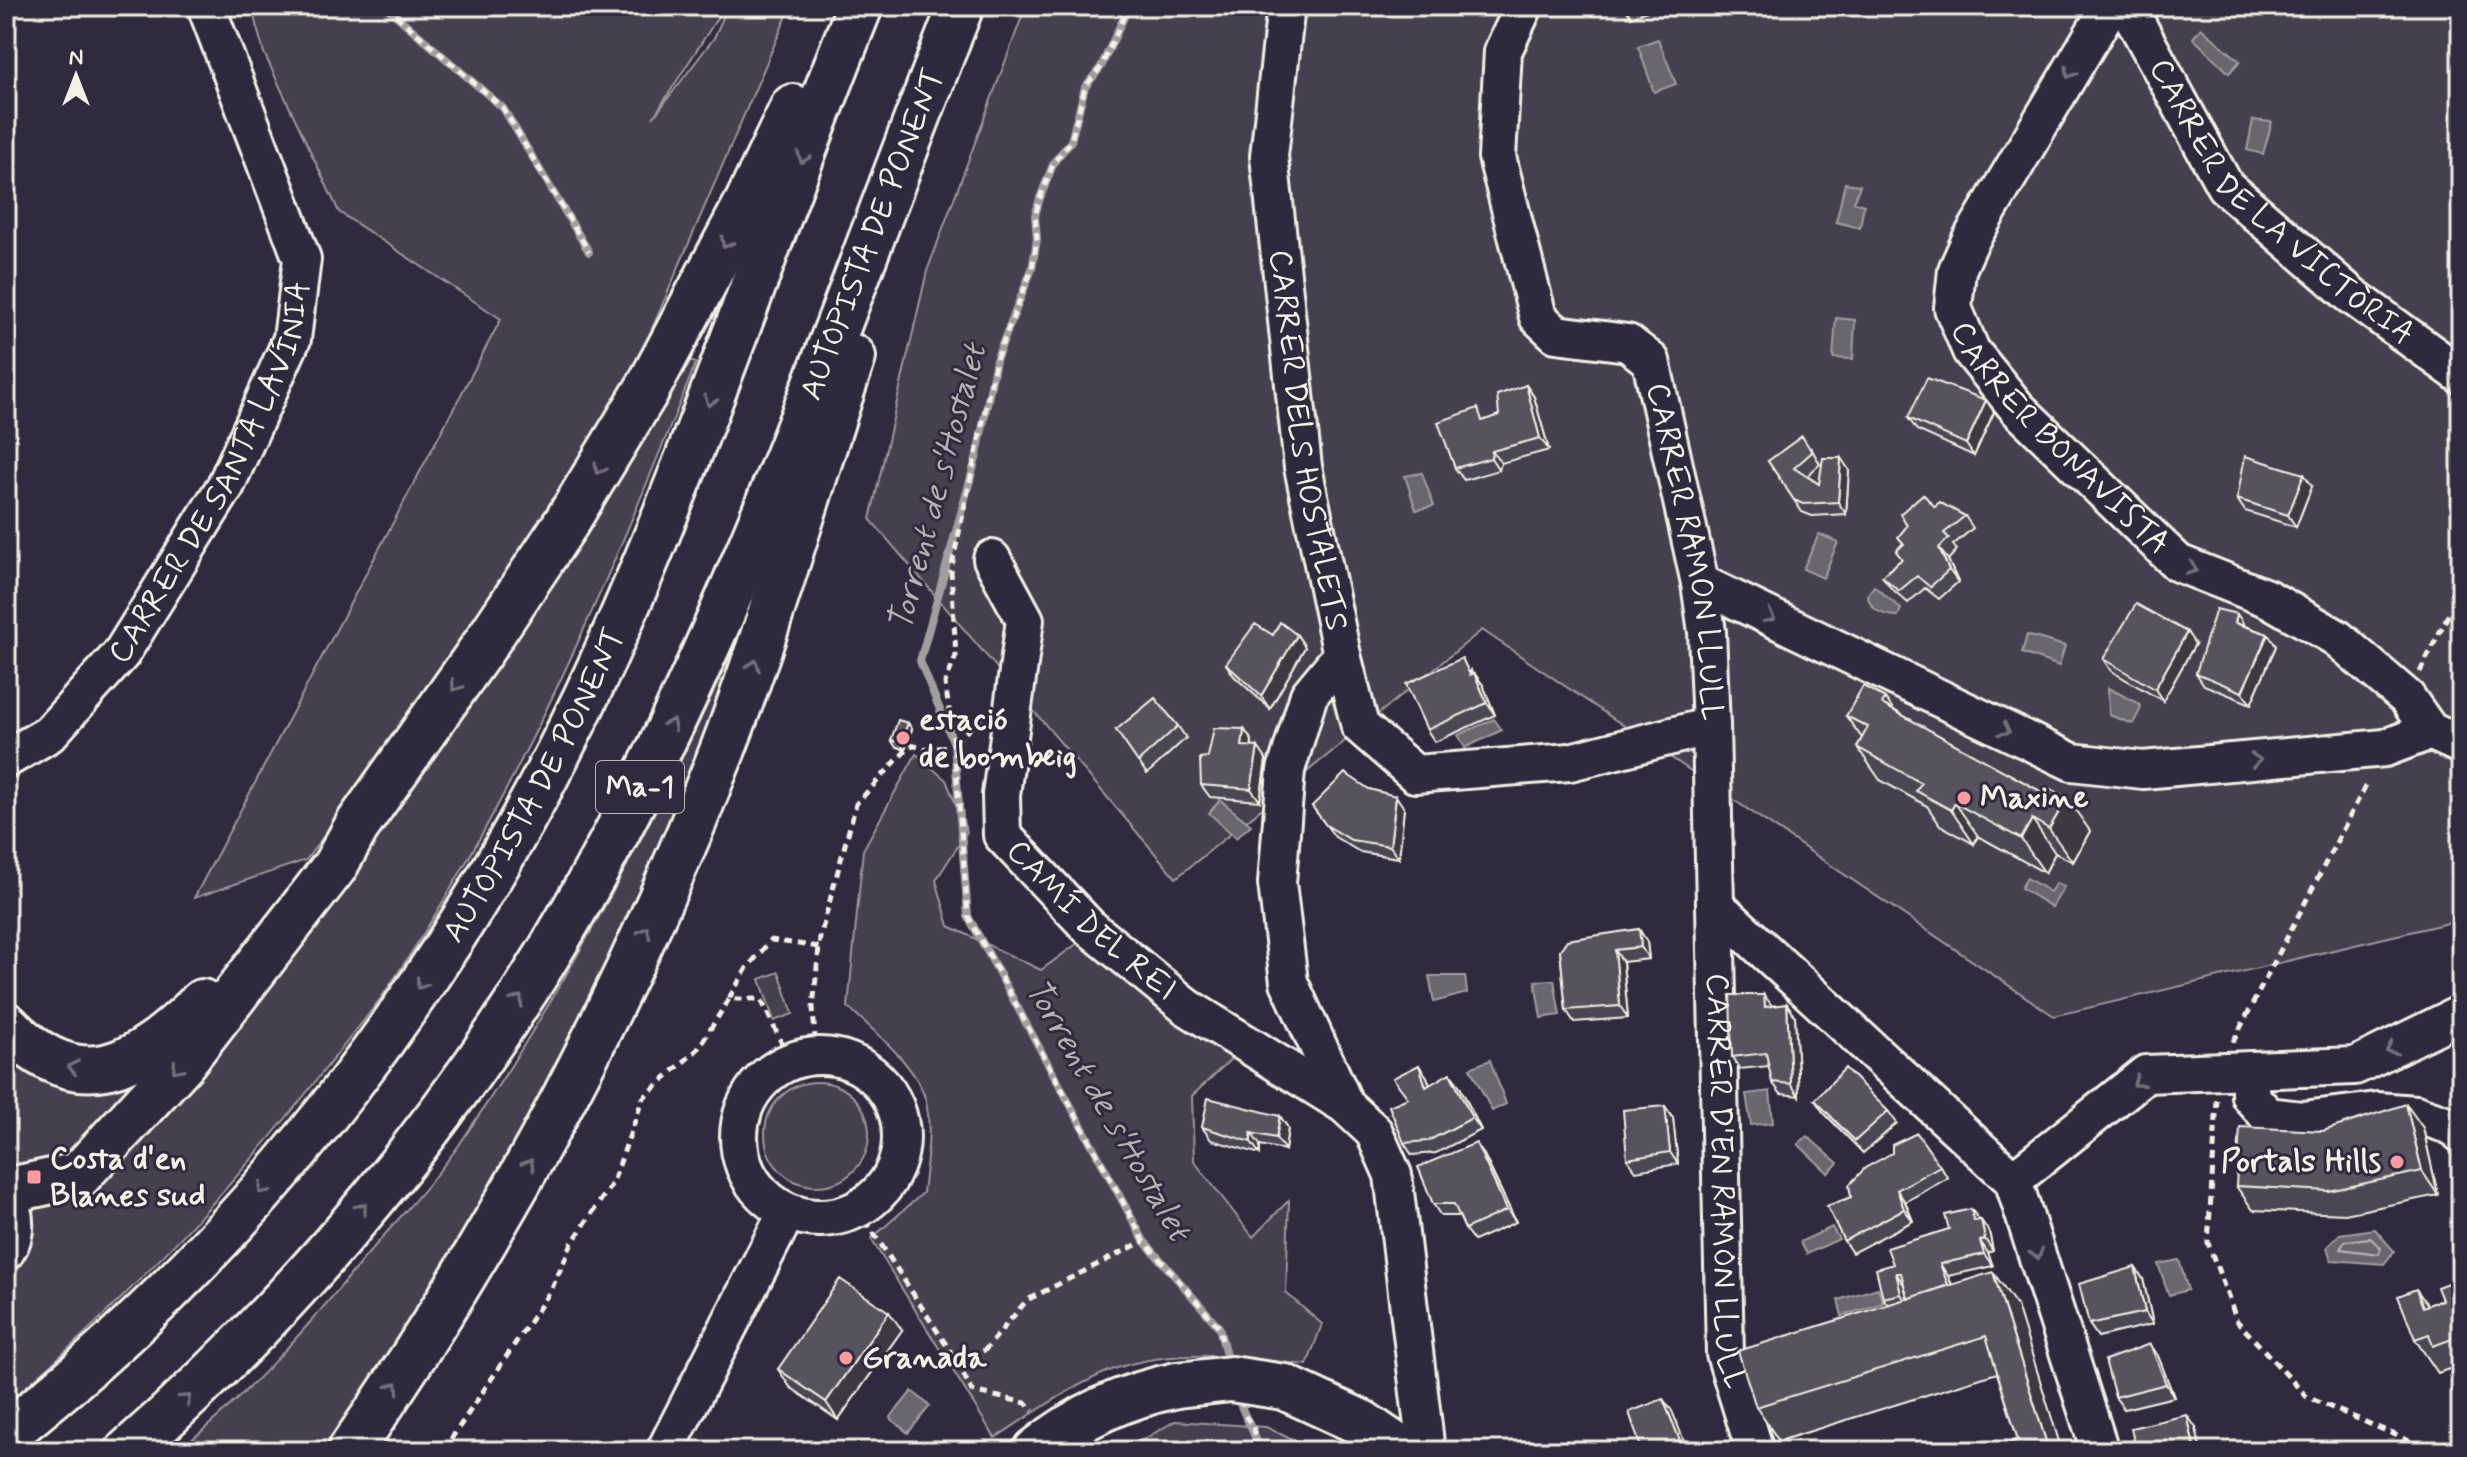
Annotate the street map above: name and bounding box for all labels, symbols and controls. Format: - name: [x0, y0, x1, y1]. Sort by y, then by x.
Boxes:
- north arrow: [36, 36, 116, 116]
- text: N: [69, 44, 83, 72]
- street label: CARRER DE LA VICTÒRIA: [2139, 51, 2423, 355]
- street label: AUTOPISTA DE PONENT: [790, 62, 955, 406]
- one-way arrow: [2064, 64, 2080, 79]
- one-way arrow: [796, 150, 813, 164]
- one-way arrow: [721, 234, 736, 249]
- street label: CARRER DELS HOSTALETS: [1258, 247, 1357, 635]
- street label: CARRER DE SANTA LAVÍNIA: [99, 279, 320, 672]
- street label: CARRER BONAVISTA: [1940, 315, 2179, 565]
- water label: Torrent de s'Hostalet: [878, 336, 999, 637]
- street label: CARRER RAMON LLULL: [1635, 379, 1732, 722]
- one-way arrow: [703, 393, 720, 407]
- one-way arrow: [593, 460, 608, 475]
- one-way arrow: [2184, 559, 2198, 575]
- one-way arrow: [1762, 607, 1777, 623]
- street label: AUTOPISTA DE PONENT: [433, 621, 636, 951]
- one-way arrow: [744, 659, 760, 673]
- one-way arrow: [451, 678, 466, 692]
- place label: estació de bombeig: [919, 699, 1077, 779]
- one-way arrow: [661, 717, 677, 732]
- one-way arrow: [1996, 720, 2011, 736]
- marker: estació de bombeig: [894, 729, 912, 747]
- one-way arrow: [2250, 751, 2263, 768]
- road number: Ma-1: [596, 761, 684, 813]
- place label: Maxine: [1980, 777, 2088, 819]
- marker: Maxine: [1955, 789, 1973, 807]
- street label: CAMÍ DEL REI: [997, 831, 1185, 1011]
- one-way arrow: [635, 926, 651, 940]
- water label: Torrent de s'Hostalet: [1014, 971, 1202, 1252]
- street label: CARRER D'EN RAMON LLULL: [1696, 973, 1756, 1395]
- one-way arrow: [416, 975, 431, 989]
- one-way arrow: [508, 995, 523, 1009]
- one-way arrow: [2385, 1039, 2399, 1055]
- one-way arrow: [67, 1059, 80, 1076]
- one-way arrow: [172, 1059, 186, 1073]
- one-way arrow: [2132, 1072, 2146, 1087]
- place label: Costa d'en Blanes sud: [50, 1138, 205, 1217]
- place label: Portals Hills: [2221, 1141, 2381, 1183]
- marker: Portals Hills: [2388, 1153, 2406, 1171]
- one-way arrow: [519, 1158, 534, 1172]
- marker: Costa d'en Blanes sud: [25, 1168, 43, 1186]
- one-way arrow: [258, 1180, 272, 1195]
- one-way arrow: [352, 1203, 367, 1217]
- one-way arrow: [2027, 1246, 2043, 1260]
- place label: Granada: [862, 1337, 987, 1379]
- marker: Granada: [837, 1349, 855, 1367]
- one-way arrow: [385, 1381, 400, 1395]
- one-way arrow: [177, 1393, 191, 1408]

